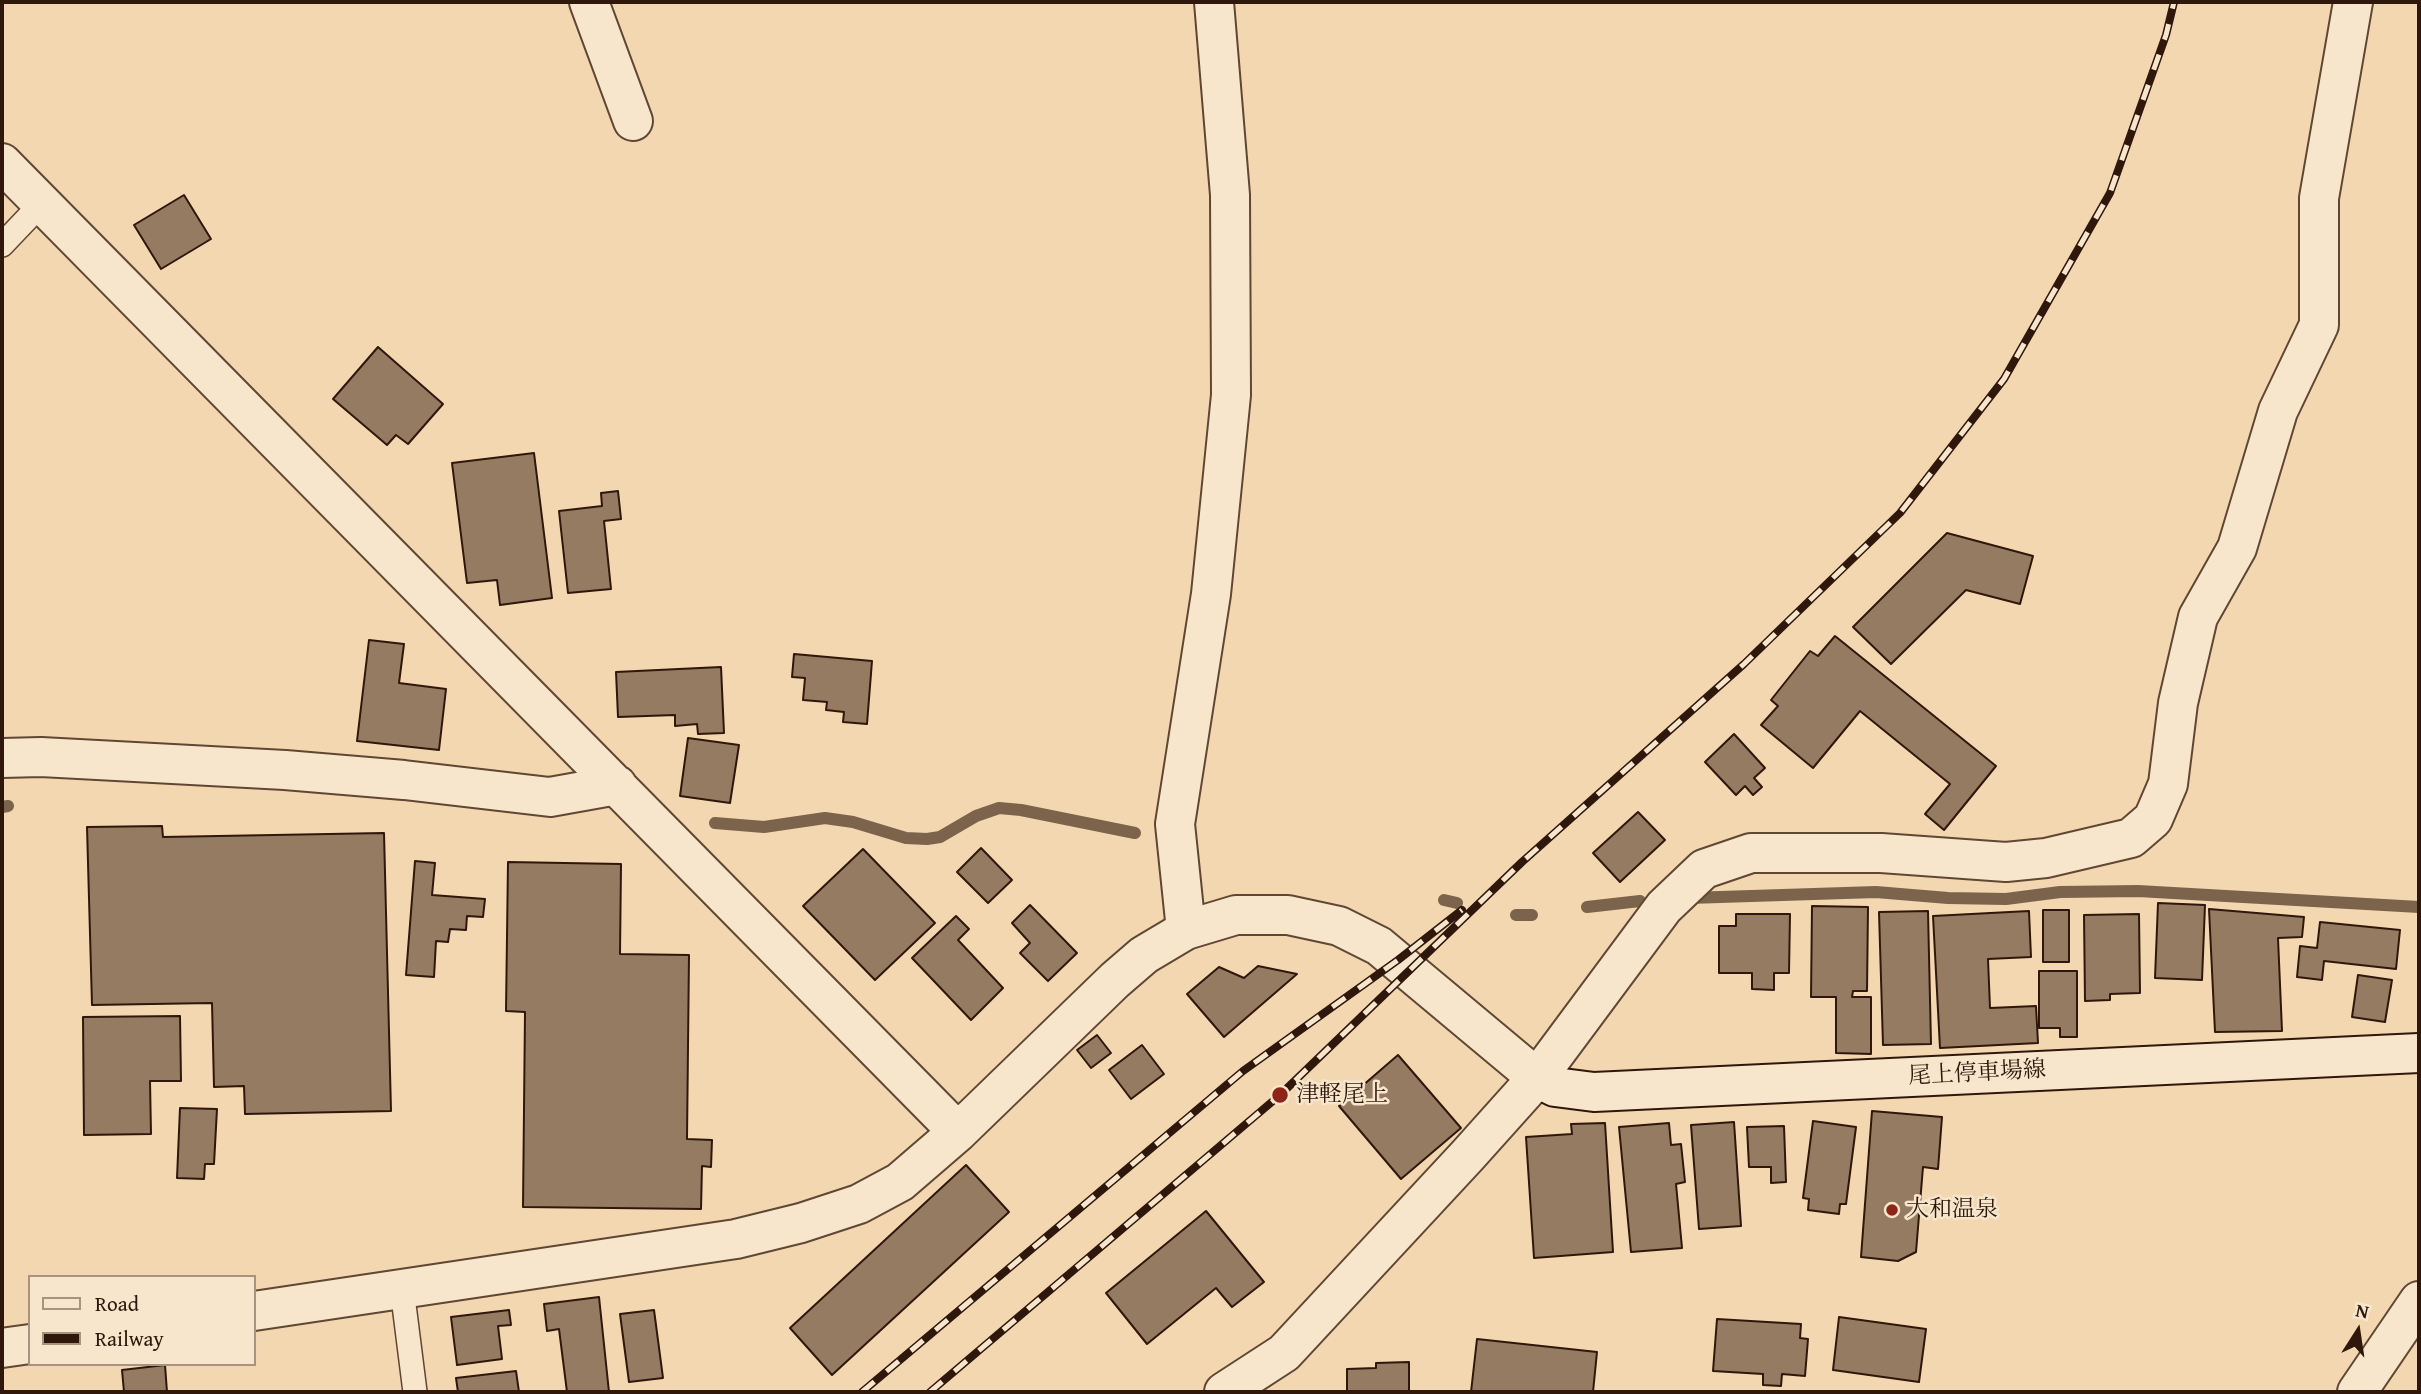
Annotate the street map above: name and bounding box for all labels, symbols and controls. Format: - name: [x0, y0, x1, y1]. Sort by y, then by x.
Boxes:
- street label: 尾上停車場線: [1907, 1057, 2047, 1091]
- place label: 津軽尾上: [1296, 1081, 1388, 1109]
- marker: 津軽尾上: [1270, 1085, 1290, 1105]
- place label: 大和温泉: [1906, 1196, 1998, 1224]
- marker: 大和温泉: [1884, 1202, 1900, 1218]
- legend: [28, 1275, 256, 1366]
- text: Road: [95, 1288, 139, 1319]
- text: N: [2353, 1295, 2371, 1325]
- north arrow: [2323, 1296, 2393, 1366]
- text: Railway: [95, 1323, 164, 1354]

